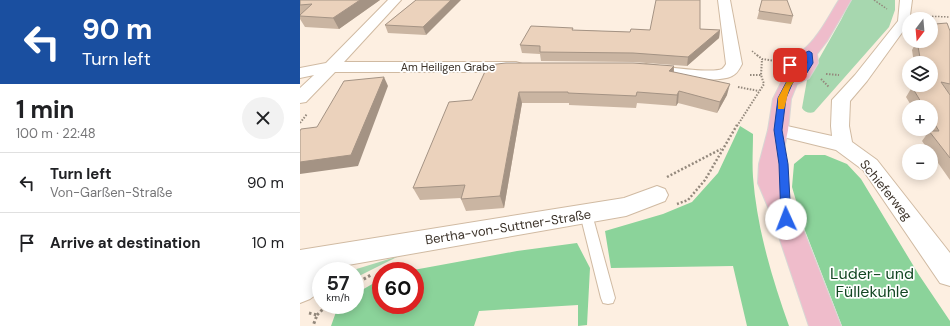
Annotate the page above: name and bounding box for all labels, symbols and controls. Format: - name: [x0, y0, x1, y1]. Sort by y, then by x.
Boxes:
- text: 90 m: [82, 11, 152, 48]
- north arrow: [902, 12, 938, 48]
- map controls: [902, 12, 938, 180]
- icon: left: [16, 16, 68, 68]
- text: Turn left: [82, 47, 151, 71]
- pin: [773, 48, 807, 82]
- icon: arrive: [779, 54, 801, 76]
- button: layers: [902, 56, 938, 92]
- street label: Am Heiligen Grabe: [401, 60, 495, 74]
- text: 1 min: [16, 94, 74, 125]
- button: close: [242, 97, 284, 139]
- button: +: [902, 100, 938, 136]
- text: 100 m · 22:48: [16, 125, 96, 142]
- button: −: [902, 144, 938, 180]
- street label: Schieferweg: [856, 156, 916, 224]
- text: Turn left: [50, 164, 111, 184]
- icon: left: [16, 172, 38, 194]
- text: 90 m: [247, 173, 284, 193]
- text: Von-Garßen-Straße: [50, 184, 172, 201]
- position arrow: [765, 198, 807, 240]
- street label: Bertha-von-Suttner-Straße: [424, 205, 592, 249]
- icon: arrive: [16, 232, 38, 254]
- text: Arrive at destination: [50, 233, 201, 253]
- text: 10 m: [252, 233, 284, 253]
- speed limit sign: 60: [372, 262, 424, 314]
- park label: Luder- und Füllekuhle: [830, 263, 914, 302]
- text: 57: [326, 270, 350, 296]
- text: km/h: [326, 291, 350, 304]

